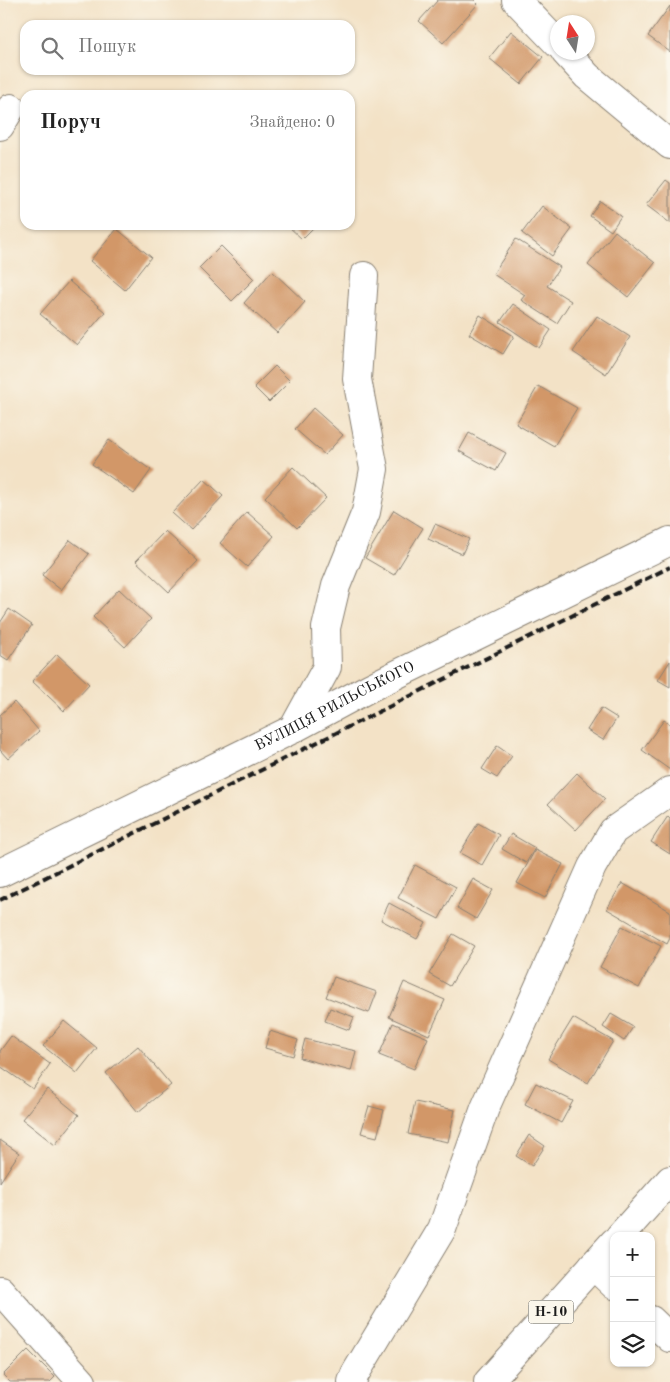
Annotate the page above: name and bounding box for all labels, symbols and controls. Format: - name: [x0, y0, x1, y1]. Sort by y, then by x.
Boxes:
- north arrow: [550, 15, 595, 60]
- search box: [20, 20, 355, 75]
- icon: search: [38, 34, 66, 62]
- text: Пошук: [78, 38, 136, 57]
- text: Поруч: [40, 112, 101, 133]
- text: Знайдено: 0: [250, 115, 335, 131]
- street label: ВУЛИЦЯ РИЛЬСЬКОГО: [253, 659, 417, 754]
- map controls: [610, 1232, 655, 1367]
- button: +: [610, 1232, 655, 1277]
- button: −: [610, 1277, 655, 1322]
- road number: Н-10: [528, 1300, 574, 1324]
- button: layers: [610, 1322, 655, 1367]

